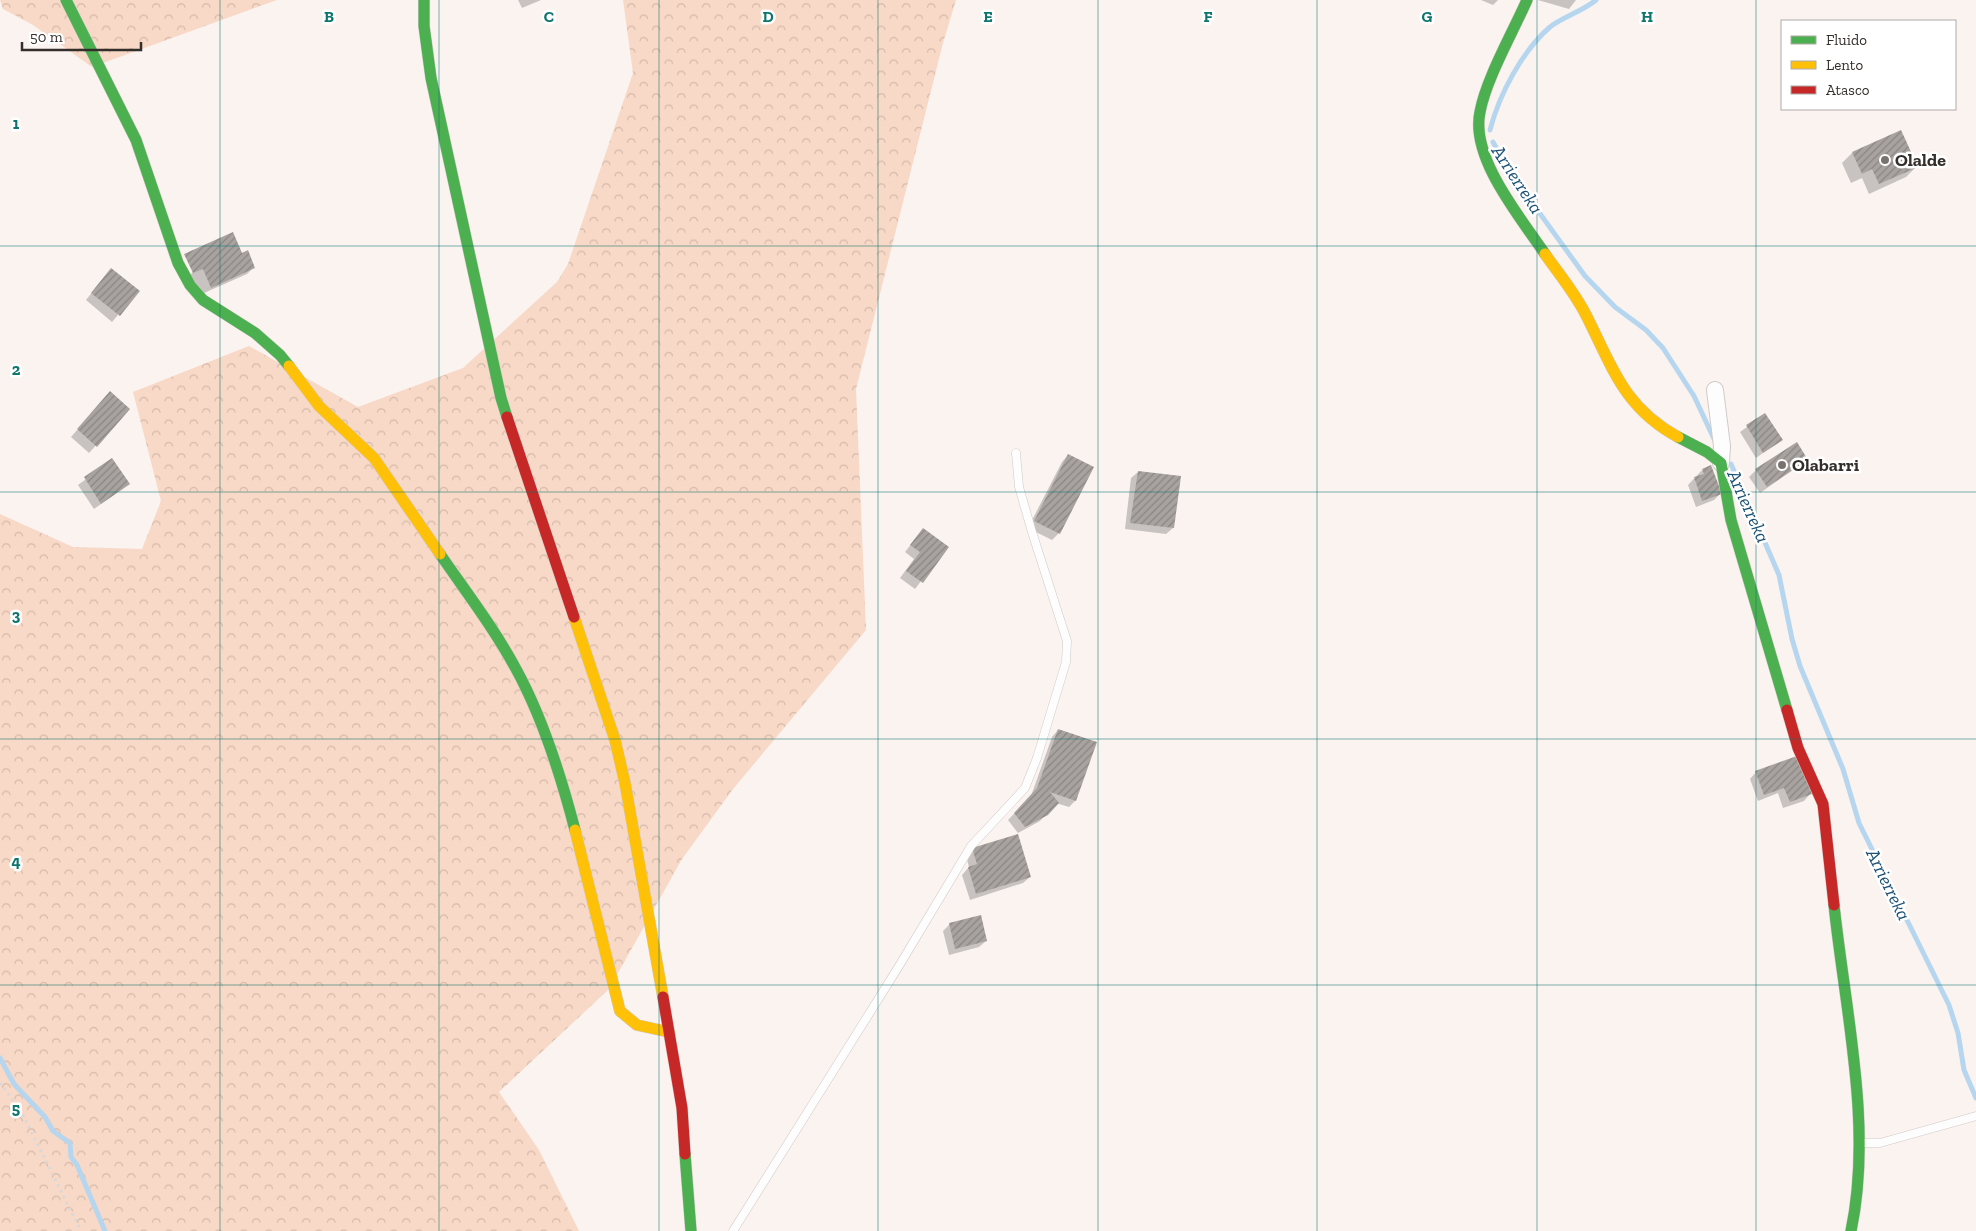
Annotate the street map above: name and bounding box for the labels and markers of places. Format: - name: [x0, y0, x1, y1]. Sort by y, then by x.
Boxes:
- place label: Olalde: [1895, 149, 1946, 171]
- marker: Olalde: [1879, 154, 1891, 166]
- place label: Olabarri: [1792, 454, 1860, 476]
- marker: Olabarri: [1776, 459, 1788, 471]

